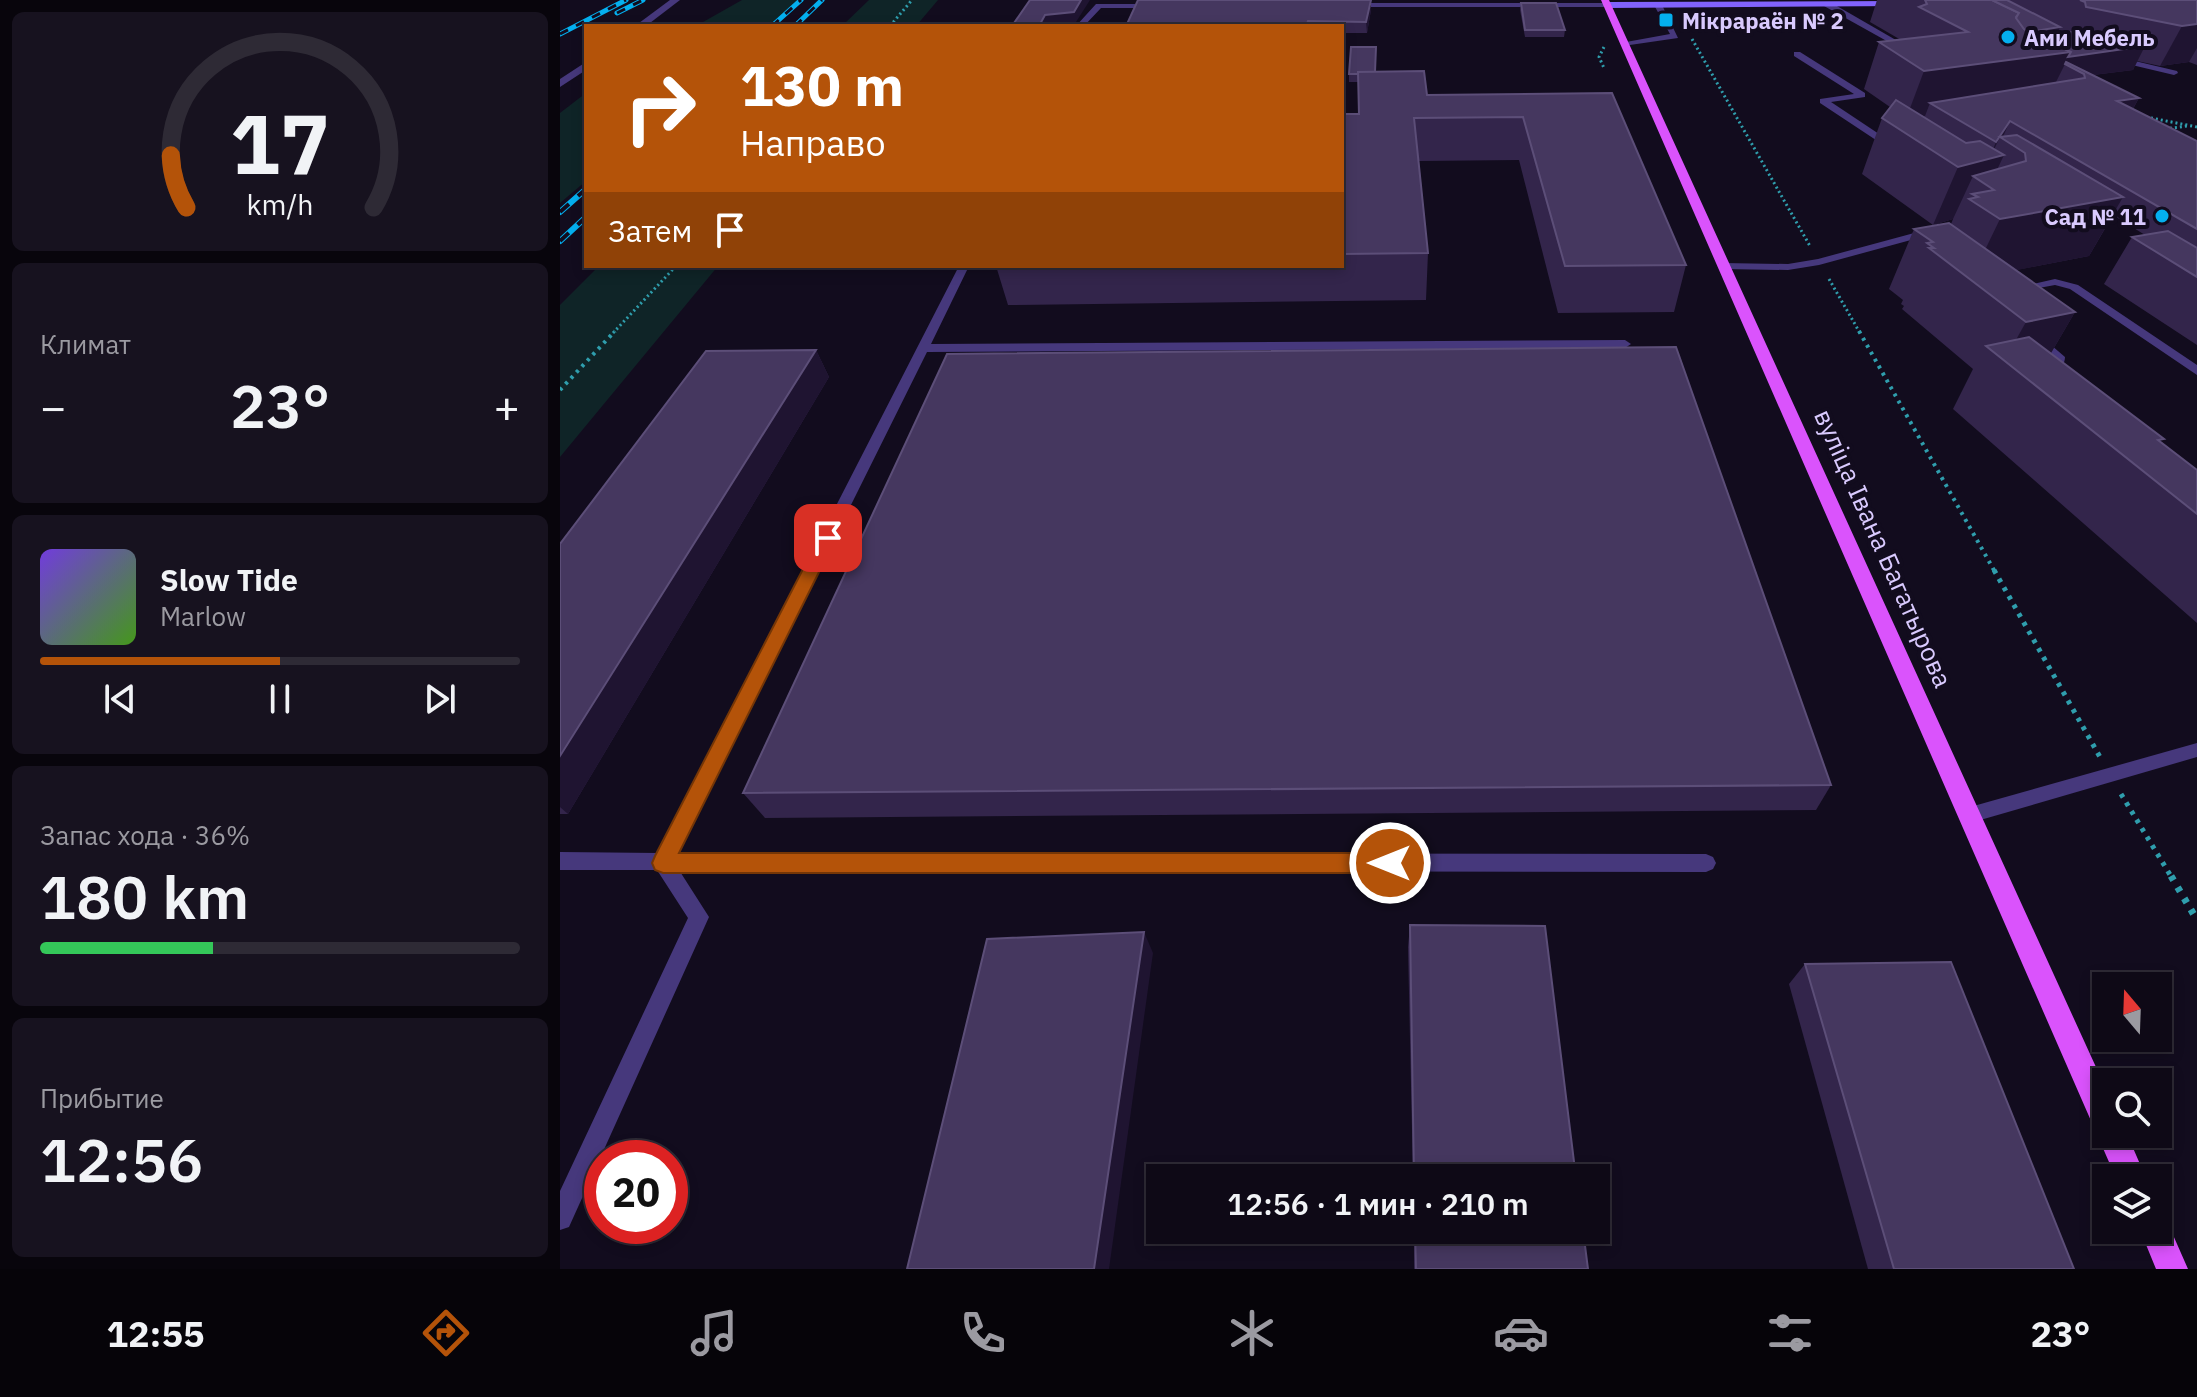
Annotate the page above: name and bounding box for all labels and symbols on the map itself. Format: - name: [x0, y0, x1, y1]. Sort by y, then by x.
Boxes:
- place label: Мікрараён № 2: [1682, 6, 1844, 35]
- marker: Мікрараён № 2: [1657, 11, 1675, 29]
- place label: Ами Мебель: [2024, 23, 2155, 52]
- marker: Ами Мебель: [1999, 28, 2017, 46]
- place label: Сад № 11: [2044, 202, 2146, 231]
- marker: Сад № 11: [2153, 207, 2171, 225]
- street label: вуліца Івана Багатырова: [1807, 403, 1961, 693]
- pin: [794, 504, 862, 572]
- position arrow: [1348, 821, 1432, 905]
- north arrow: [2092, 972, 2172, 1052]
- speed limit sign: 20: [584, 1140, 688, 1244]

